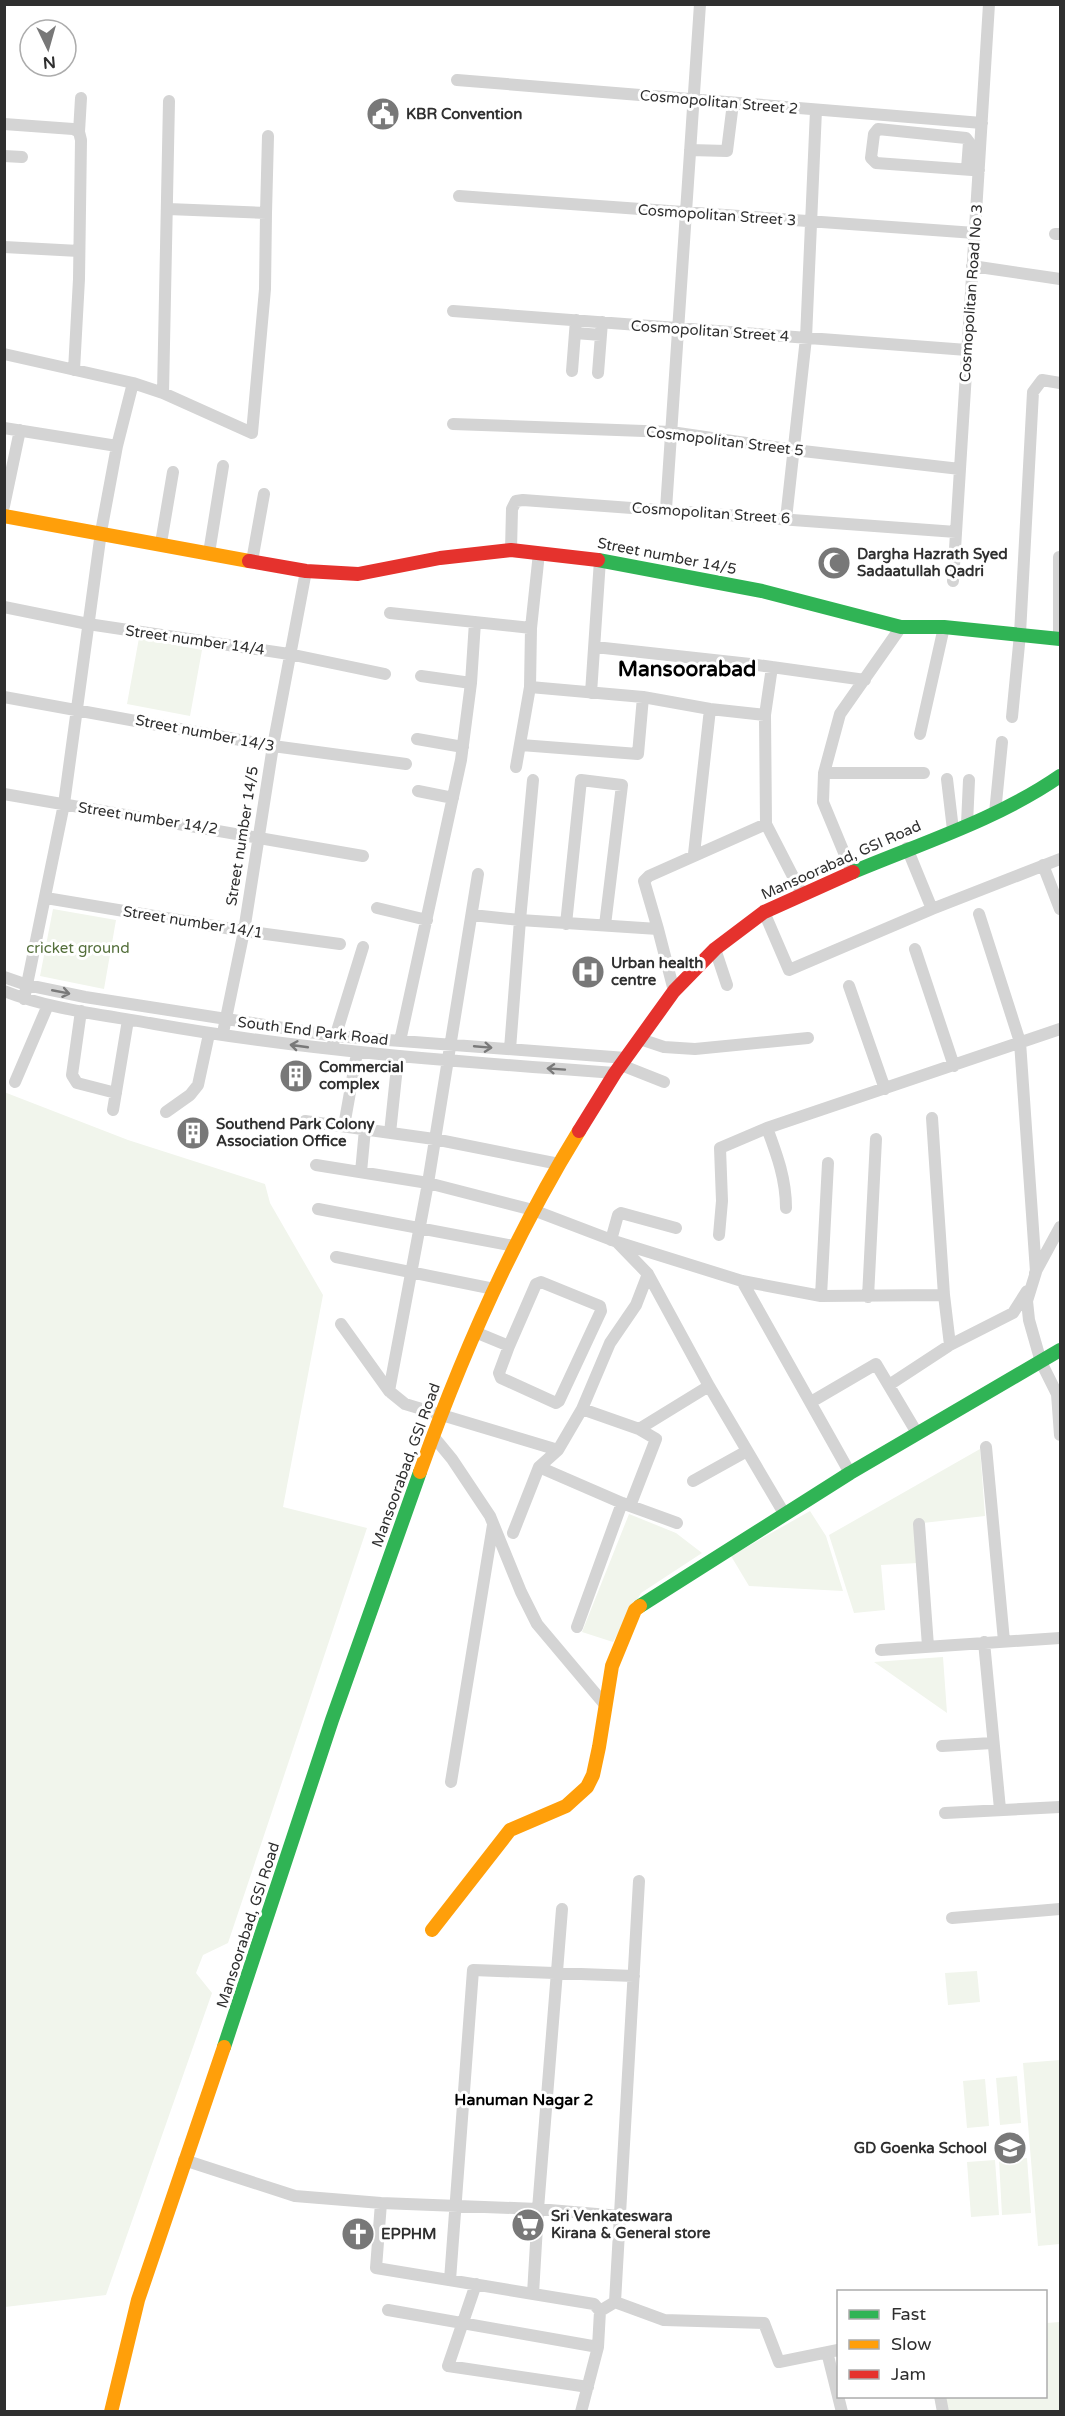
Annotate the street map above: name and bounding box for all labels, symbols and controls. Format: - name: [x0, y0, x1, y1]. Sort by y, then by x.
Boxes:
- north arrow: [18, 18, 78, 78]
- text: N: [42, 51, 56, 72]
- street label: Cosmopolitan Street 2: [639, 86, 799, 118]
- public building icon: KBR Convention: [365, 96, 401, 132]
- place label: KBR Convention: [406, 105, 522, 123]
- street label: Cosmopolitan Street 3: [637, 200, 797, 230]
- street label: Cosmopolitan Road No 3: [956, 203, 986, 383]
- street label: Cosmopolitan Street 4: [630, 316, 790, 346]
- street label: Cosmopolitan Street 5: [645, 422, 805, 460]
- street label: Cosmopolitan Street 6: [631, 498, 791, 528]
- street label: Street number 14/5: [596, 534, 738, 578]
- mosque icon: Dargha Hazrath Syed Sadaatullah Qadri: [816, 545, 852, 581]
- place label: Dargha Hazrath Syed Sadaatullah Qadri: [857, 545, 1008, 580]
- street label: Street number 14/4: [124, 621, 266, 659]
- district label: Mansoorabad: [618, 657, 756, 682]
- street label: Street number 14/3: [134, 711, 276, 755]
- street label: Street number 14/5: [222, 765, 262, 907]
- street label: Street number 14/2: [77, 798, 219, 838]
- street label: Mansoorabad, GSI Road: [758, 817, 924, 903]
- street label: Street number 14/1: [122, 902, 264, 942]
- park label: cricket ground: [26, 939, 130, 957]
- hospital icon: Urban health centre: [570, 954, 606, 990]
- place label: Urban health centre: [611, 954, 703, 989]
- one-way arrow: [51, 987, 70, 998]
- street label: South End Park Road: [237, 1013, 389, 1049]
- one-way arrow: [290, 1041, 310, 1052]
- one-way arrow: [473, 1042, 492, 1053]
- building icon: Commercial complex: [278, 1058, 314, 1094]
- place label: Commercial complex: [319, 1058, 404, 1094]
- one-way arrow: [547, 1063, 567, 1074]
- building icon: Southend Park Colony Association Office: [175, 1115, 211, 1151]
- place label: Southend Park Colony Association Office: [216, 1115, 375, 1150]
- street label: Mansoorabad, GSI Road: [368, 1380, 444, 1550]
- street label: Mansoorabad, GSI Road: [213, 1840, 283, 2010]
- district label: Hanuman Nagar 2: [454, 2090, 594, 2110]
- school or university icon: GD Goenka School: [992, 2130, 1028, 2166]
- place label: GD Goenka School: [854, 2139, 987, 2157]
- supermarket icon: Sri Venkateswara Kirana & General store: [510, 2207, 546, 2243]
- place label: Sri Venkateswara Kirana & General store: [551, 2207, 711, 2242]
- church icon: EPPHM: [340, 2216, 376, 2252]
- place label: EPPHM: [381, 2225, 437, 2243]
- legend: [837, 2290, 1047, 2398]
- text: Fast: [891, 2303, 926, 2325]
- text: Slow: [891, 2333, 932, 2355]
- text: Jam: [891, 2363, 926, 2385]

